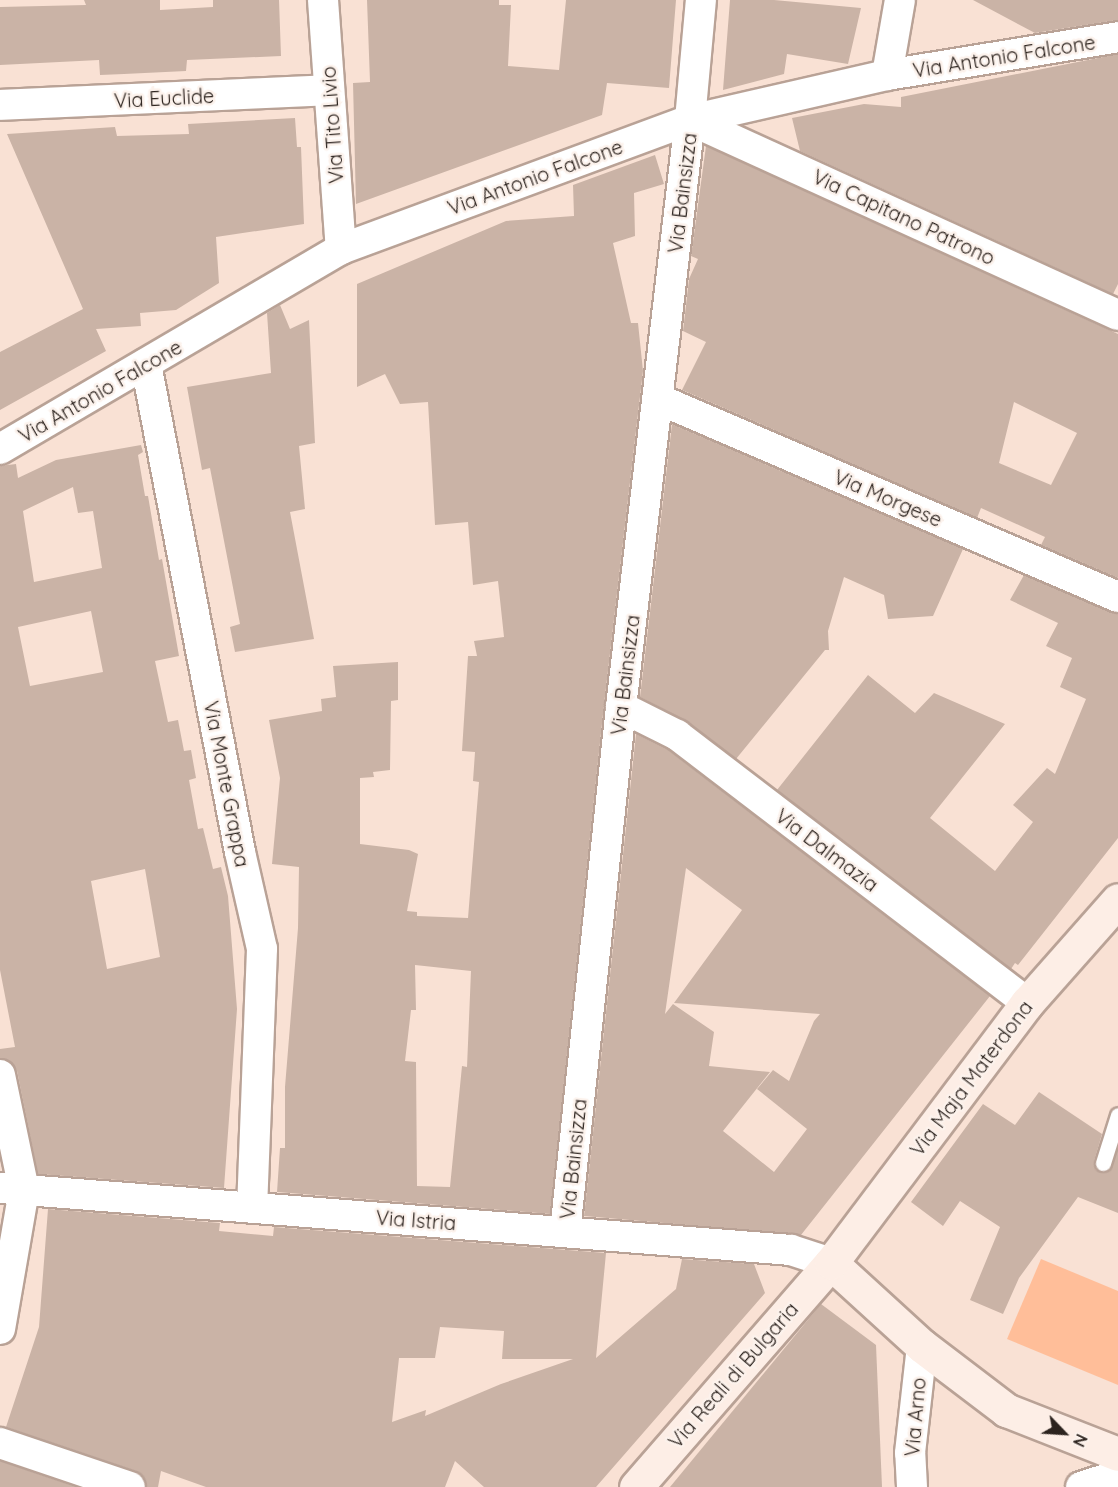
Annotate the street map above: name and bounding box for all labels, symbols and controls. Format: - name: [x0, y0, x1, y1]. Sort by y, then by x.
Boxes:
- street label: Via Antonio Falcone: [911, 30, 1097, 82]
- street label: Via Tito Livio: [316, 66, 348, 184]
- street label: Via Euclide: [113, 83, 215, 113]
- street label: Via Bainsizza: [663, 131, 701, 255]
- street label: Via Antonio Falcone: [444, 134, 626, 220]
- street label: Via Capitano Patrono: [809, 164, 999, 270]
- street label: Via Antonio Falcone: [14, 334, 186, 448]
- street label: Via Morgese: [830, 464, 946, 532]
- street label: Via Bainsizza: [606, 613, 644, 737]
- street label: Via Monte Grappa: [199, 699, 255, 869]
- street label: Via Dalmazia: [771, 804, 883, 896]
- street label: Via Maja Materdona: [905, 995, 1037, 1161]
- street label: Via Bainsizza: [555, 1098, 591, 1220]
- street label: Via Istria: [375, 1205, 457, 1235]
- street label: Via Reali di Bulgaria: [663, 1297, 803, 1453]
- street label: Via Arno: [900, 1376, 930, 1458]
- north arrow: [1034, 1403, 1094, 1463]
- text: N: [1069, 1431, 1092, 1450]

